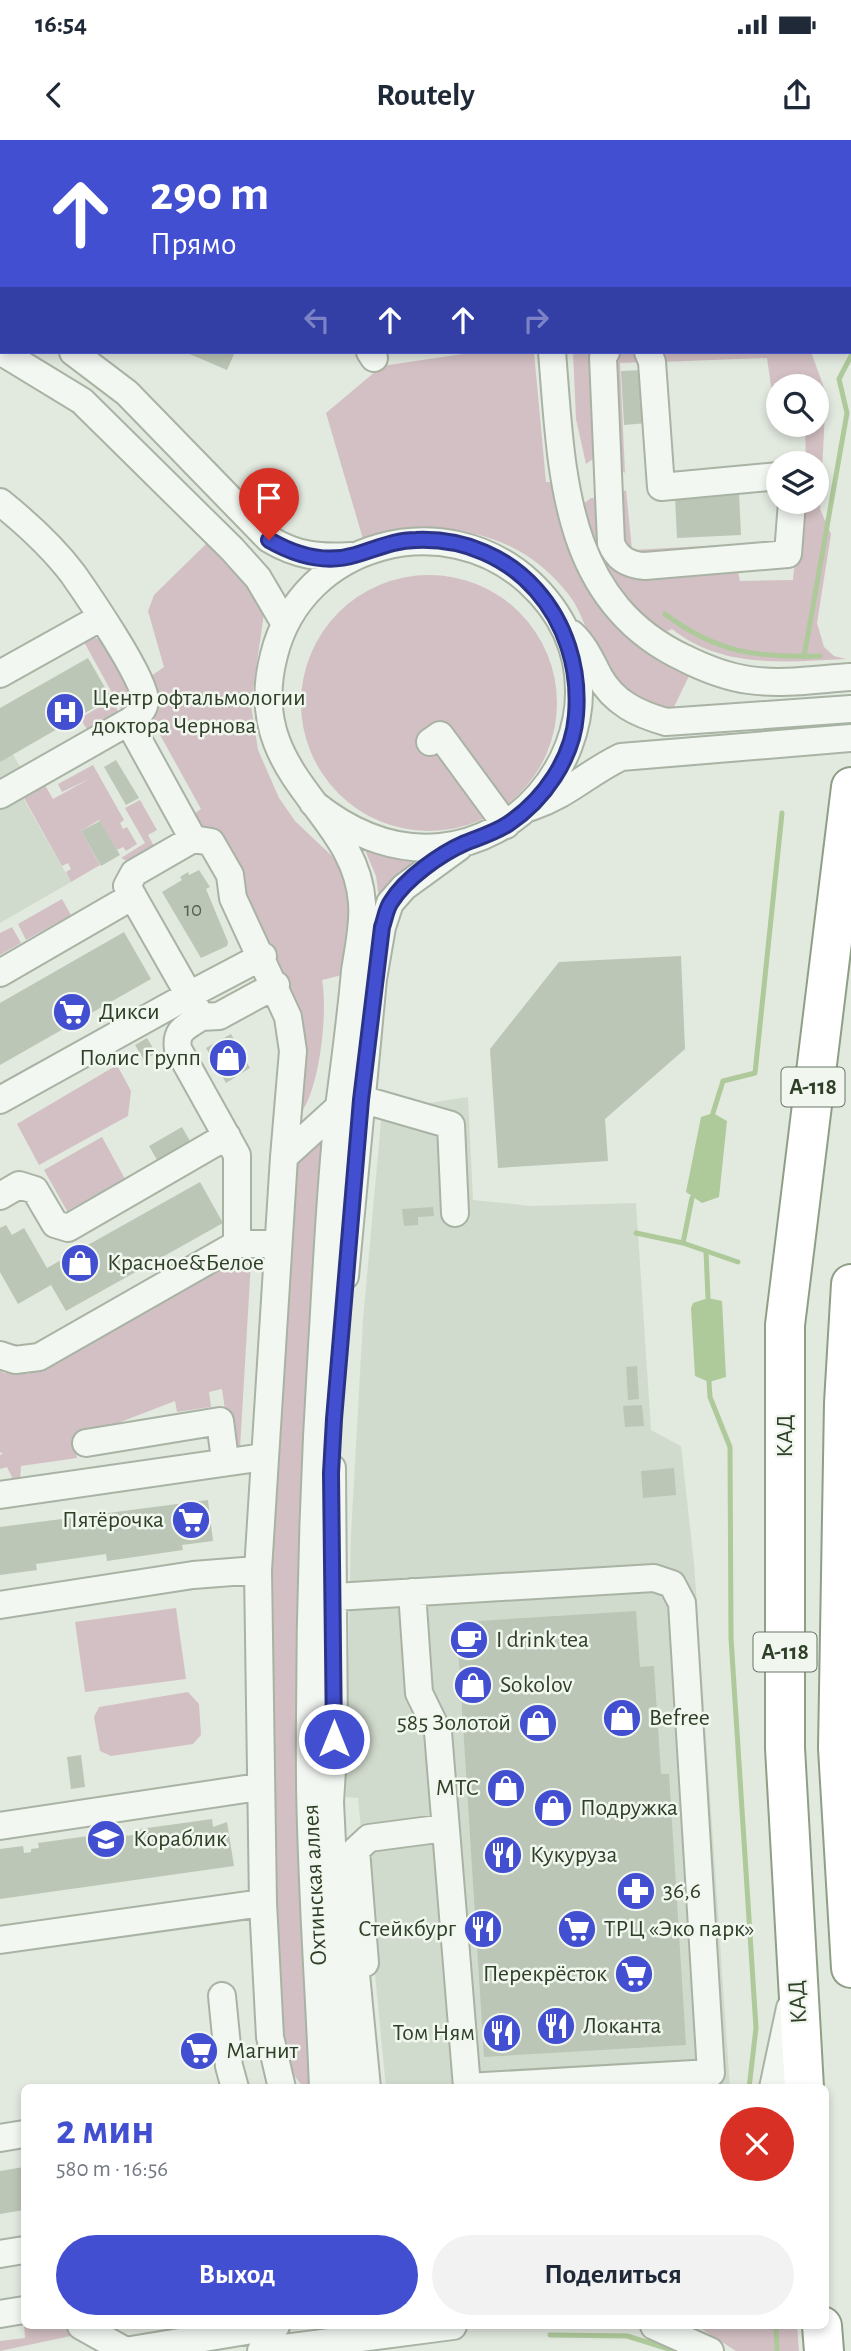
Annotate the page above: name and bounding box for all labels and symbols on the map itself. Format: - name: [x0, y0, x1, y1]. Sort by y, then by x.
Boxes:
- pin: [239, 468, 299, 540]
- place label: Центр офтальмологии доктора Чернова: [92, 686, 306, 738]
- hospital icon: Центр офтальмологии доктора Чернова: [44, 691, 86, 733]
- house number: 10: [184, 899, 202, 920]
- supermarket icon: Дикси: [51, 991, 93, 1033]
- place label: Дикси: [99, 1000, 160, 1024]
- shop icon: Полис Групп: [207, 1037, 249, 1079]
- place label: Полис Групп: [79, 1046, 201, 1070]
- road number: А-118: [782, 1068, 844, 1106]
- shop icon: Красное&Белое: [59, 1242, 101, 1284]
- place label: Красное&Белое: [107, 1251, 264, 1275]
- street label: КАД: [773, 1414, 797, 1458]
- supermarket icon: Пятёрочка: [170, 1499, 212, 1541]
- place label: Пятёрочка: [62, 1508, 164, 1532]
- cafe icon: I drink tea: [448, 1619, 490, 1661]
- place label: I drink tea: [496, 1628, 589, 1652]
- road number: А-118: [754, 1632, 816, 1672]
- shop icon: Sokolov: [452, 1664, 494, 1706]
- place label: Sokolov: [500, 1673, 573, 1697]
- shop icon: Befree: [601, 1697, 643, 1739]
- position arrow: [297, 1702, 371, 1776]
- shop icon: 585 Золотой: [517, 1702, 559, 1744]
- place label: Befree: [649, 1706, 710, 1730]
- place label: 585 Золотой: [397, 1711, 511, 1735]
- shop icon: МТС: [485, 1767, 527, 1809]
- place label: МТС: [435, 1776, 479, 1800]
- shop icon: Подружка: [532, 1787, 574, 1829]
- place label: Подружка: [580, 1796, 678, 1820]
- street label: Охтинская аллея: [299, 1803, 331, 1967]
- school or university icon: Кораблик: [85, 1818, 127, 1860]
- place label: Кораблик: [133, 1827, 227, 1851]
- restaurant icon: Кукуруза: [482, 1834, 524, 1876]
- place label: Кукуруза: [530, 1843, 617, 1867]
- pharmacy icon: 36,6: [615, 1870, 657, 1912]
- place label: 36,6: [663, 1879, 701, 1903]
- restaurant icon: Стейкбург: [462, 1908, 504, 1950]
- supermarket icon: ТРЦ «Эко парк»: [556, 1908, 598, 1950]
- place label: Стейкбург: [358, 1917, 457, 1941]
- place label: ТРЦ «Эко парк»: [604, 1917, 754, 1941]
- supermarket icon: Перекрёсток: [613, 1953, 655, 1995]
- place label: Перекрёсток: [483, 1962, 607, 1986]
- street label: КАД: [785, 1979, 811, 2025]
- restaurant icon: Локанта: [535, 2005, 577, 2047]
- restaurant icon: Том Ням: [481, 2012, 523, 2054]
- place label: Локанта: [583, 2014, 662, 2038]
- place label: Том Ням: [393, 2021, 475, 2045]
- supermarket icon: Магнит: [178, 2030, 220, 2072]
- place label: Магнит: [226, 2039, 298, 2063]

